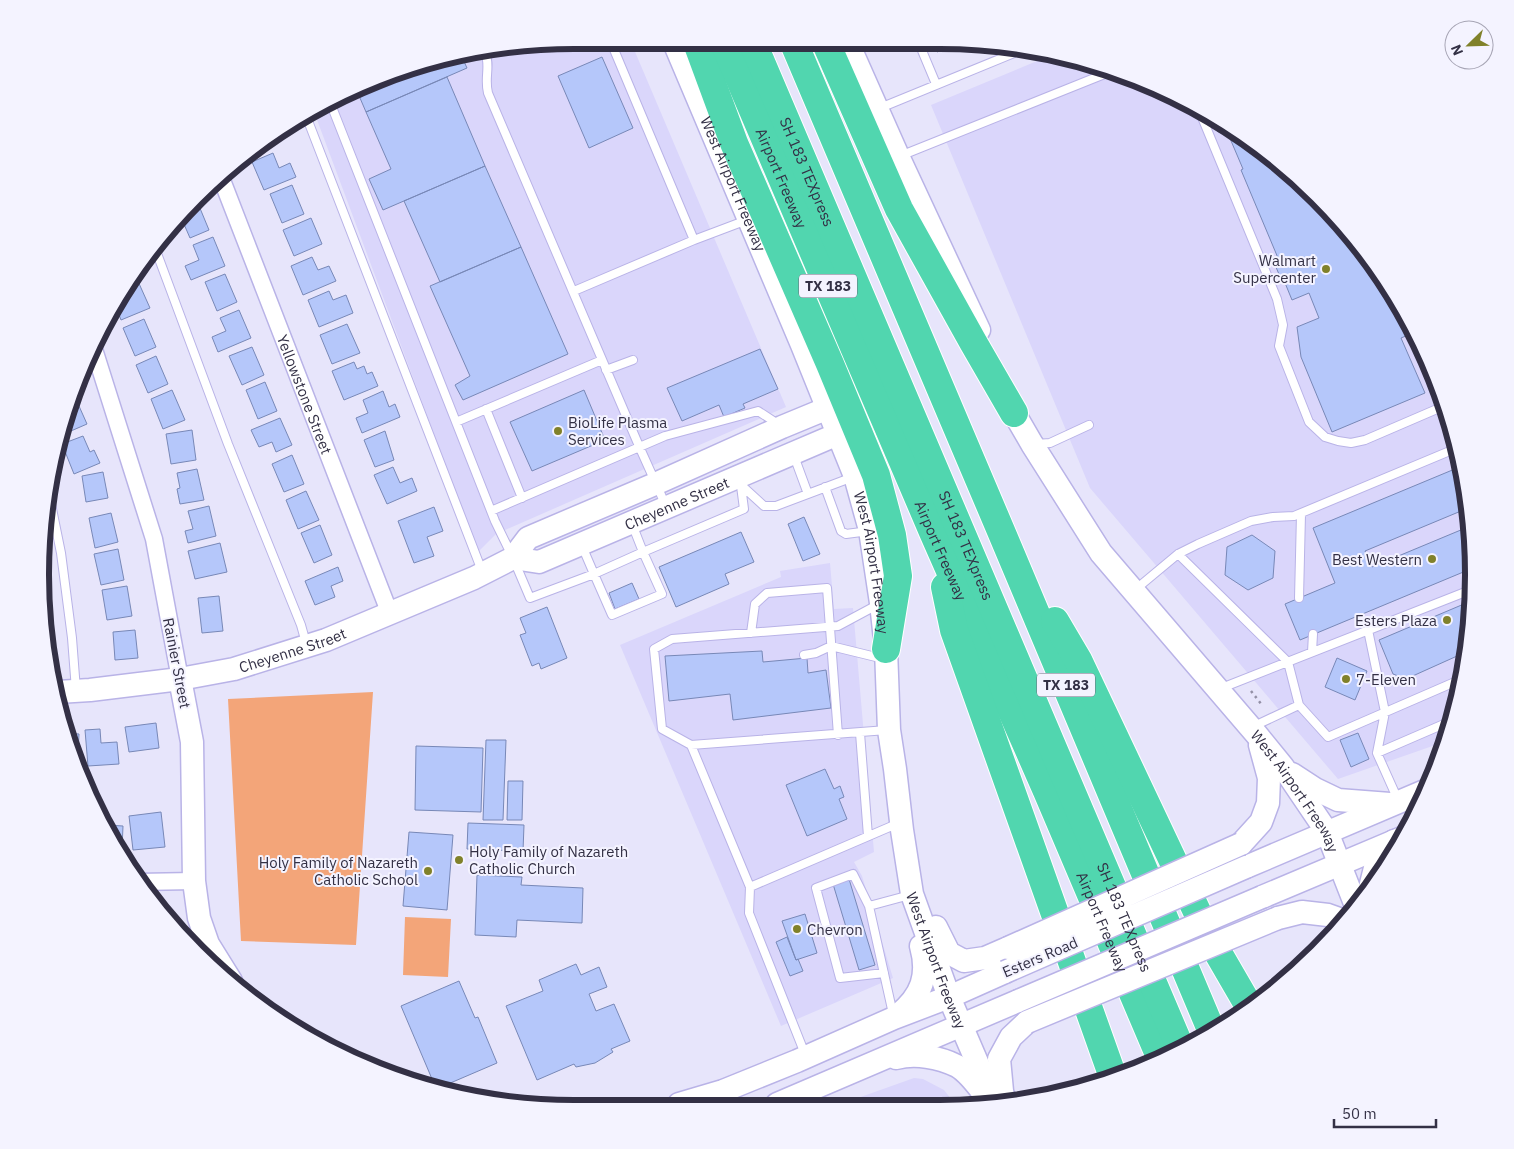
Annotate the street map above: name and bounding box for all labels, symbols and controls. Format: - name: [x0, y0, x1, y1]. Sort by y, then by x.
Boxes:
- north arrow: [1444, 20, 1494, 70]
- text: N: [1447, 42, 1467, 58]
- street label: West Airport Freeway: [697, 113, 771, 254]
- street label: SH 183 TEXpress: [776, 114, 839, 229]
- street label: Airport Freeway: [752, 125, 812, 231]
- place label: Walmart Supercenter: [1233, 251, 1316, 287]
- marker: Walmart Supercenter: [1320, 263, 1332, 275]
- road number: TX 183: [799, 274, 857, 298]
- street label: Yellowstone Street: [273, 332, 337, 457]
- place label: BioLife Plasma Services: [568, 413, 667, 449]
- marker: BioLife Plasma Services: [552, 425, 564, 437]
- street label: Cheyenne Street: [622, 472, 732, 534]
- street label: SH 183 TEXpress: [935, 488, 998, 603]
- street label: West Airport Freeway: [850, 489, 894, 635]
- street label: Airport Freeway: [911, 497, 972, 604]
- place label: Best Western: [1332, 550, 1422, 569]
- marker: Best Western: [1426, 553, 1438, 565]
- place label: Esters Plaza: [1355, 611, 1437, 630]
- marker: Esters Plaza: [1441, 614, 1453, 626]
- street label: Rainier Street: [159, 616, 195, 710]
- street label: Cheyenne Street: [236, 623, 349, 676]
- place label: 7-Eleven: [1356, 670, 1416, 689]
- marker: 7-Eleven: [1340, 673, 1352, 685]
- road number: TX 183: [1037, 674, 1095, 696]
- street label: West Airport Freeway: [1247, 726, 1344, 855]
- place label: Holy Family of Nazareth Catholic Church: [469, 842, 628, 878]
- place label: Holy Family of Nazareth Catholic School: [259, 853, 418, 889]
- marker: Holy Family of Nazareth Catholic Church: [453, 854, 465, 866]
- street label: SH 183 TEXpress: [1093, 859, 1156, 974]
- marker: Holy Family of Nazareth Catholic School: [422, 865, 434, 877]
- street label: Airport Freeway: [1073, 869, 1133, 975]
- street label: West Airport Freeway: [903, 889, 971, 1032]
- place label: Chevron: [807, 920, 863, 939]
- marker: Chevron: [791, 923, 803, 935]
- street label: Esters Road: [999, 933, 1081, 981]
- scale bar: [1334, 1096, 1436, 1128]
- text: 50 m: [1342, 1104, 1377, 1123]

